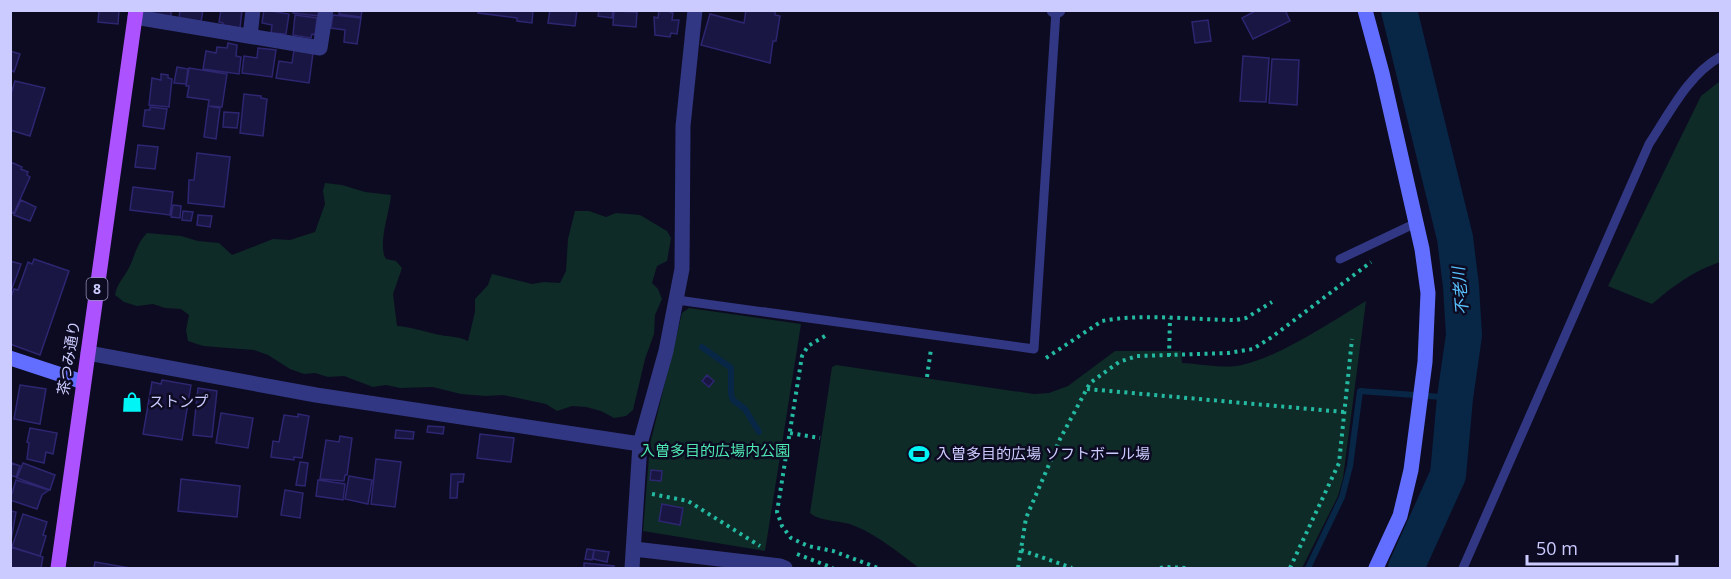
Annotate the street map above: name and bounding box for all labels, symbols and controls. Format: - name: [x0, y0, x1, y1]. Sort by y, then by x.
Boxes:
- water label: 不老川: [1447, 264, 1473, 316]
- road number: 8: [86, 278, 108, 300]
- street label: 茶つみ通り: [52, 319, 84, 396]
- shop icon: ストンプ: [120, 390, 144, 414]
- place label: ストンプ: [149, 391, 209, 411]
- park label: 入曽多目的広場内公園: [640, 440, 790, 460]
- sports icon: 入曽多目的広場 ソフトボール場: [907, 442, 931, 466]
- place label: 入曽多目的広場 ソフトボール場: [936, 443, 1150, 463]
- scale bar: [1527, 528, 1677, 566]
- text: 50 m: [1536, 536, 1578, 560]

